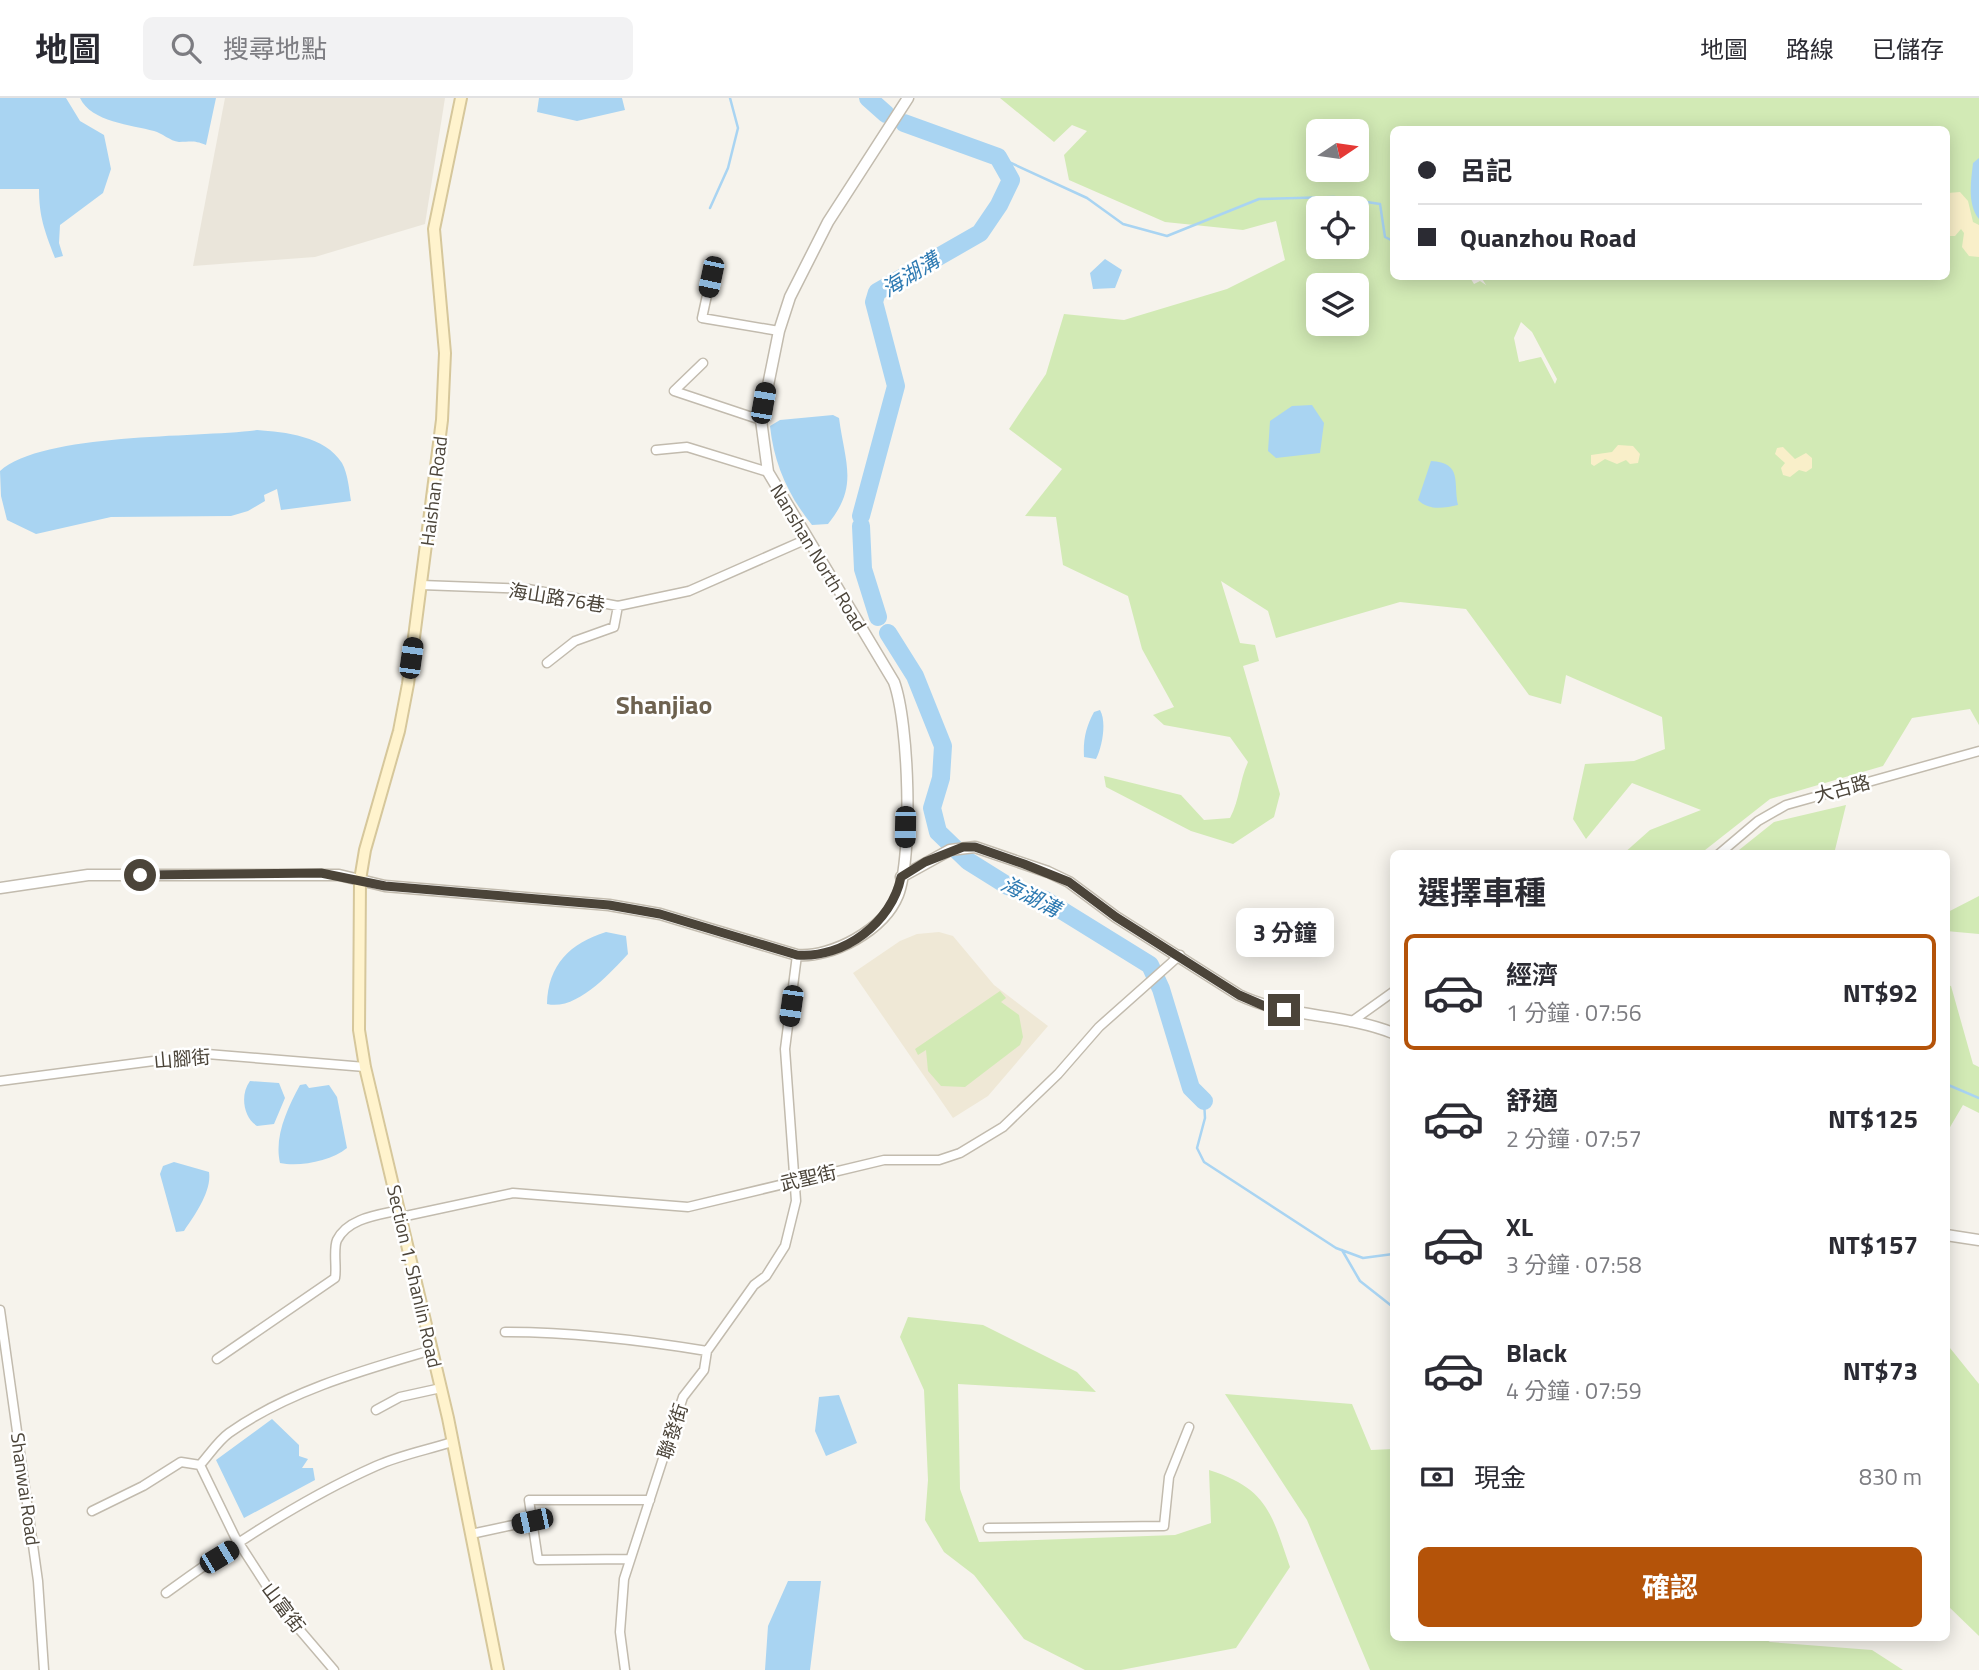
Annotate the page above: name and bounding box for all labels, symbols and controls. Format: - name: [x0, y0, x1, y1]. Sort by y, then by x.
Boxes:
- search box: [143, 17, 633, 80]
- text: 地圖: [35, 24, 101, 74]
- icon: search: [167, 29, 205, 67]
- text: 搜尋地點: [223, 29, 327, 68]
- text: 地圖: [1700, 31, 1748, 67]
- text: 路線: [1786, 31, 1834, 67]
- text: 已儲存: [1872, 31, 1944, 67]
- north arrow: [1306, 119, 1368, 182]
- map controls: [1306, 119, 1369, 336]
- text: 呂記: [1460, 151, 1512, 190]
- button: locate: [1306, 196, 1369, 259]
- text: Quanzhou Road: [1460, 218, 1636, 257]
- water label: 海湖溝: [875, 242, 948, 304]
- car: [697, 254, 726, 300]
- button: layers: [1306, 273, 1369, 336]
- car: [750, 380, 777, 426]
- street label: Haishan Road: [412, 434, 454, 548]
- street label: Nanshan North Road: [764, 478, 874, 636]
- street label: 海山路76巷: [507, 575, 607, 619]
- car: [398, 636, 425, 680]
- district label: Shanjiao: [616, 685, 712, 724]
- street label: 大古路: [1811, 767, 1873, 809]
- car: [895, 806, 916, 848]
- route start: [124, 859, 156, 891]
- water label: 海湖溝: [996, 867, 1069, 926]
- text: 選擇車種: [1418, 868, 1546, 916]
- callout: 3 分鐘: [1235, 908, 1333, 958]
- text: 3 分鐘: [1253, 915, 1317, 950]
- text: 經濟: [1506, 955, 1558, 994]
- icon: car: [1422, 961, 1485, 1024]
- text: NT$92: [1843, 973, 1918, 1012]
- car: [778, 984, 805, 1028]
- route end: [1268, 994, 1300, 1026]
- text: 1 分鐘 · 07:56: [1506, 995, 1642, 1030]
- street label: 山腳街: [152, 1041, 212, 1075]
- text: 舒適: [1506, 1081, 1558, 1120]
- icon: car: [1422, 1087, 1485, 1150]
- text: NT$125: [1828, 1099, 1918, 1138]
- text: 2 分鐘 · 07:57: [1506, 1121, 1642, 1156]
- street label: 武聖街: [777, 1156, 839, 1198]
- street label: Section 1, Shanlin Road: [380, 1182, 450, 1370]
- text: XL: [1506, 1207, 1533, 1246]
- icon: car: [1422, 1213, 1485, 1276]
- text: NT$157: [1828, 1225, 1918, 1264]
- text: 3 分鐘 · 07:58: [1506, 1247, 1642, 1282]
- text: Black: [1506, 1333, 1567, 1372]
- icon: car: [1422, 1339, 1485, 1402]
- text: NT$73: [1843, 1351, 1918, 1390]
- text: 4 分鐘 · 07:59: [1506, 1373, 1642, 1408]
- street label: 聯發街: [649, 1399, 695, 1463]
- street label: Shanwai Road: [4, 1431, 48, 1547]
- icon: cash: [1418, 1458, 1456, 1496]
- text: 現金: [1474, 1458, 1526, 1497]
- text: 830 m: [1859, 1459, 1922, 1494]
- car: [510, 1506, 555, 1536]
- car: [196, 1537, 243, 1577]
- button: 確認: [1418, 1547, 1922, 1627]
- street label: 山富街: [255, 1576, 313, 1638]

